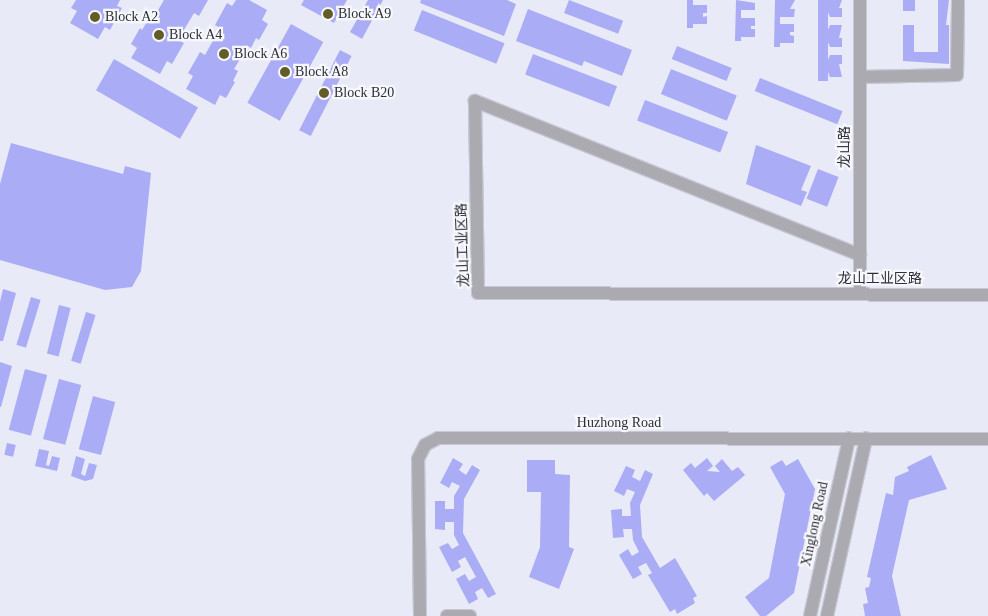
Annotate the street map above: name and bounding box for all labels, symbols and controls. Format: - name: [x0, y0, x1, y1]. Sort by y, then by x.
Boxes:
- place label: Block A9: [338, 6, 392, 22]
- marker: Block A9: [322, 8, 334, 20]
- place label: Block A2: [105, 9, 159, 25]
- marker: Block A2: [89, 11, 101, 23]
- place label: Block A4: [169, 27, 223, 43]
- marker: Block A4: [153, 29, 165, 41]
- place label: Block A6: [234, 46, 288, 62]
- marker: Block A6: [218, 48, 230, 60]
- place label: Block A8: [295, 64, 349, 80]
- marker: Block A8: [279, 66, 291, 78]
- place label: Block B20: [334, 85, 394, 101]
- marker: Block B20: [318, 87, 330, 99]
- street label: 龙山路: [837, 126, 853, 168]
- street label: 龙山工业区路: [453, 203, 473, 287]
- street label: 龙山工业区路: [838, 271, 922, 287]
- street label: Huzhong Road: [577, 415, 661, 431]
- street label: Xinglong Road: [798, 480, 832, 568]

